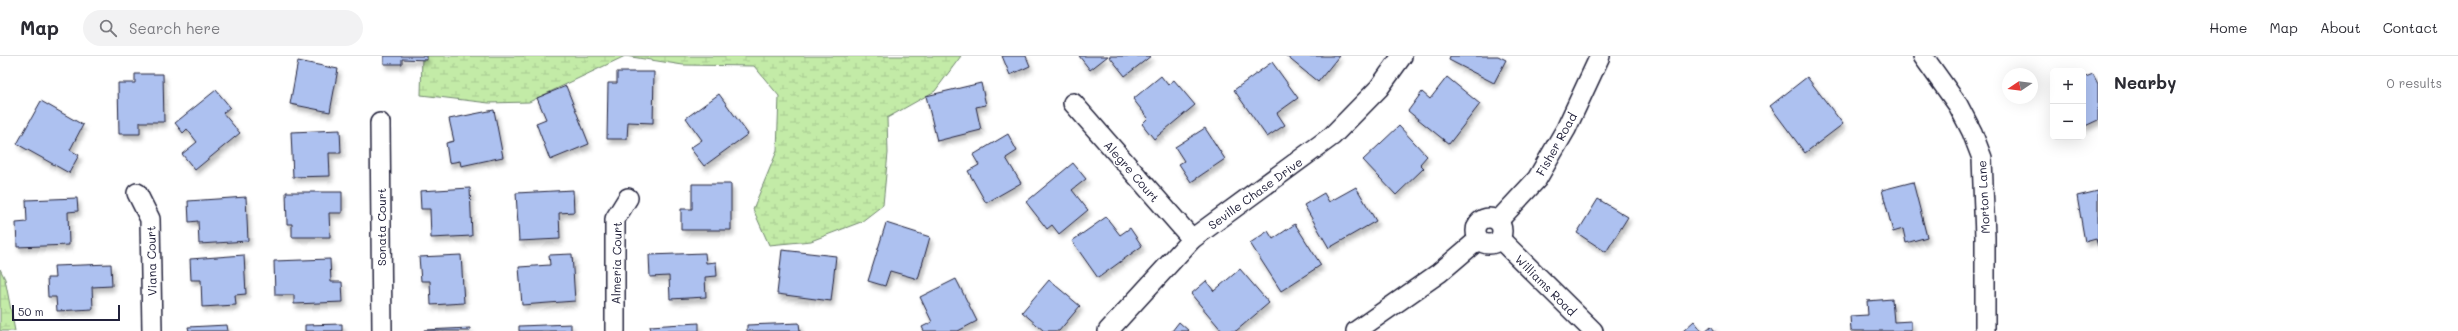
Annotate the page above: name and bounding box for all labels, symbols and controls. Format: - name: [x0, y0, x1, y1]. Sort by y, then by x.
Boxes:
- search box: [83, 10, 363, 46]
- text: Map: [20, 15, 59, 40]
- icon: search: [97, 17, 119, 39]
- text: Search here: [129, 18, 220, 38]
- text: Home: [2209, 18, 2247, 37]
- text: Map: [2269, 18, 2298, 37]
- text: About: [2320, 18, 2361, 37]
- text: Contact: [2383, 18, 2438, 37]
- north arrow: [2002, 68, 2038, 104]
- map controls: [2050, 68, 2086, 140]
- button: +: [2050, 68, 2086, 104]
- text: Nearby: [2114, 71, 2176, 93]
- text: 0 results: [2387, 74, 2442, 91]
- button: −: [2050, 104, 2086, 140]
- street label: Fisher Road: [1532, 109, 1580, 179]
- street label: Alegre Court: [1101, 137, 1163, 205]
- street label: Seville Chase Drive: [1205, 153, 1305, 233]
- street label: Morton Lane: [1973, 160, 1993, 234]
- street label: Sonata Court: [373, 188, 389, 266]
- street label: Almeria Court: [607, 221, 625, 305]
- street label: Viana Court: [142, 226, 160, 296]
- street label: Williams Road: [1512, 251, 1580, 319]
- scale bar: [12, 303, 120, 322]
- text: 50 m: [18, 304, 44, 319]

